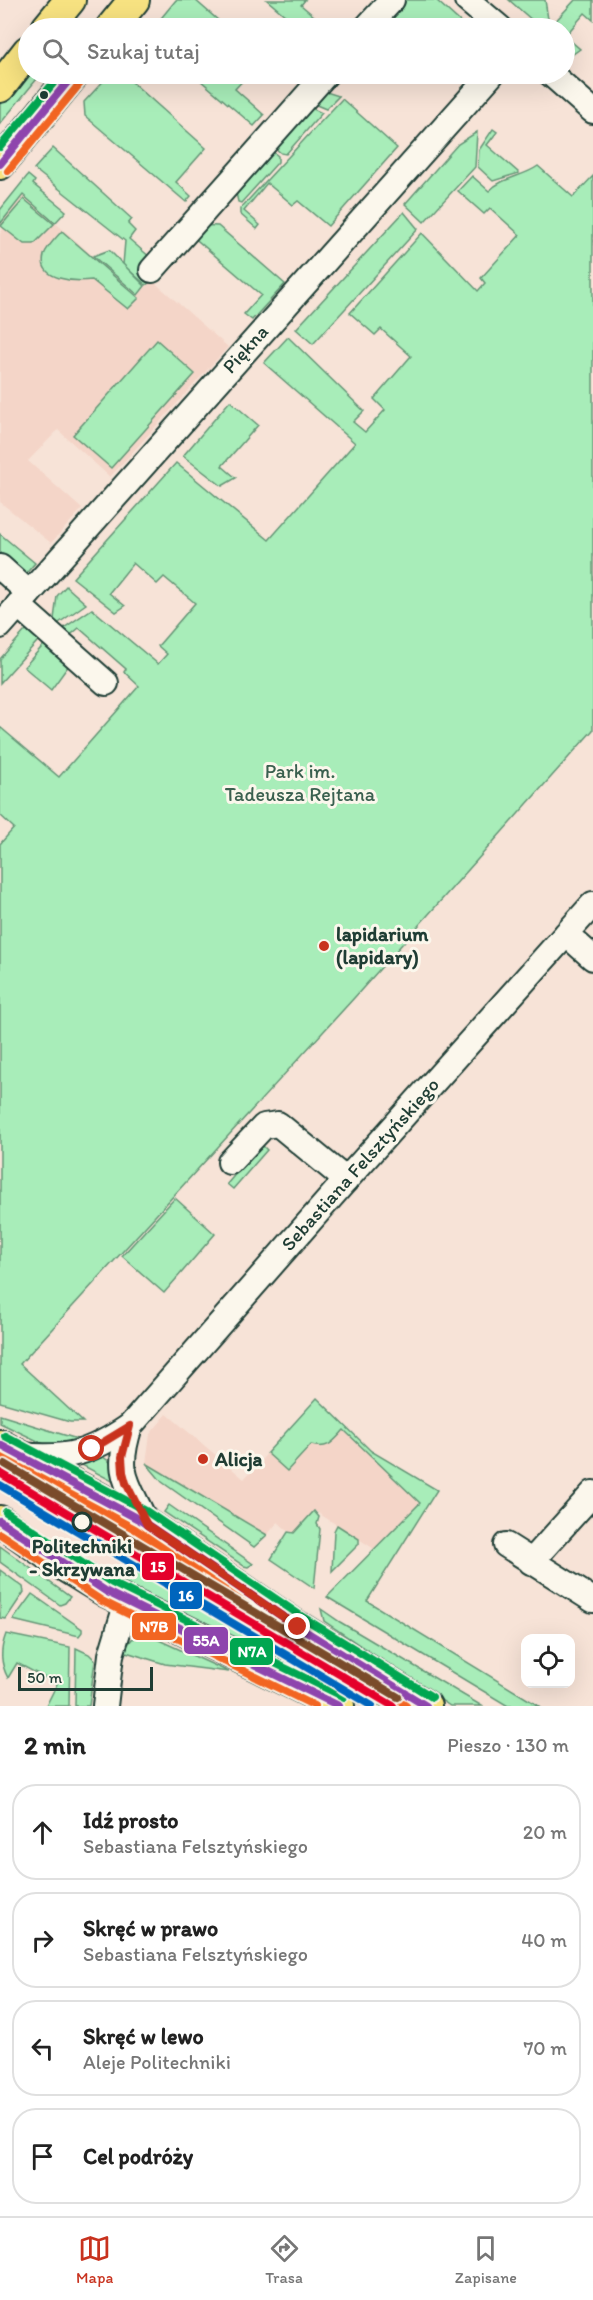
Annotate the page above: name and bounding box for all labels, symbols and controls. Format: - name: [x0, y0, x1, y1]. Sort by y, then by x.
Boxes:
- search box: [18, 18, 575, 84]
- icon: search: [39, 35, 72, 68]
- text: Szukaj tutaj: [87, 38, 200, 65]
- unlabelled marker: [38, 89, 50, 101]
- street label: Piękna: [217, 320, 273, 378]
- park label: Park im. Tadeusza Rejtana: [225, 759, 376, 806]
- place label: lapidarium (lapidary): [336, 922, 429, 970]
- marker: lapidarium (lapidary): [317, 939, 331, 953]
- street label: Sebastiana Felsztyńskiego: [276, 1072, 444, 1256]
- route start: [78, 1435, 104, 1461]
- place label: Alicja: [214, 1447, 263, 1472]
- marker: Alicja: [196, 1452, 210, 1466]
- marker: Politechniki - Skrzywana: [72, 1512, 92, 1532]
- place label: Politechniki - Skrzywana: [29, 1534, 135, 1582]
- line badge: 15: [141, 1552, 175, 1581]
- text: 15: [150, 1557, 167, 1576]
- line badge: 16: [169, 1581, 203, 1610]
- text: 16: [178, 1586, 194, 1605]
- line badge: N7B: [131, 1612, 177, 1641]
- route end: [284, 1613, 310, 1639]
- text: N7B: [140, 1617, 168, 1636]
- line badge: 55A: [183, 1626, 229, 1655]
- text: 55A: [192, 1631, 220, 1650]
- map controls: [521, 1634, 575, 1688]
- button: locate: [521, 1634, 575, 1688]
- line badge: N7A: [229, 1637, 274, 1666]
- text: N7A: [238, 1642, 267, 1661]
- scale bar: [18, 1664, 153, 1692]
- text: 50 m: [27, 1668, 62, 1687]
- text: 2 min: [24, 1729, 86, 1761]
- text: Pieszo · 130 m: [447, 1733, 569, 1757]
- text: Idź prosto: [83, 1807, 179, 1834]
- icon: ahead: [26, 1816, 59, 1849]
- text: 20 m: [523, 1820, 567, 1844]
- text: Sebastiana Felsztyńskiego: [83, 1834, 308, 1858]
- text: Skręć w prawo: [83, 1915, 218, 1942]
- icon: right: [26, 1924, 59, 1957]
- text: 40 m: [521, 1928, 567, 1952]
- text: Sebastiana Felsztyńskiego: [83, 1942, 308, 1966]
- text: Skręć w lewo: [83, 2023, 204, 2050]
- icon: left: [26, 2032, 59, 2065]
- text: 70 m: [523, 2036, 567, 2060]
- text: Aleje Politechniki: [83, 2050, 231, 2074]
- icon: arrive: [26, 2140, 59, 2173]
- text: Cel podróży: [83, 2143, 193, 2170]
- tab: Mapa: [76, 2232, 113, 2287]
- tab: Trasa: [265, 2232, 303, 2287]
- tab: Zapisane: [455, 2232, 517, 2287]

